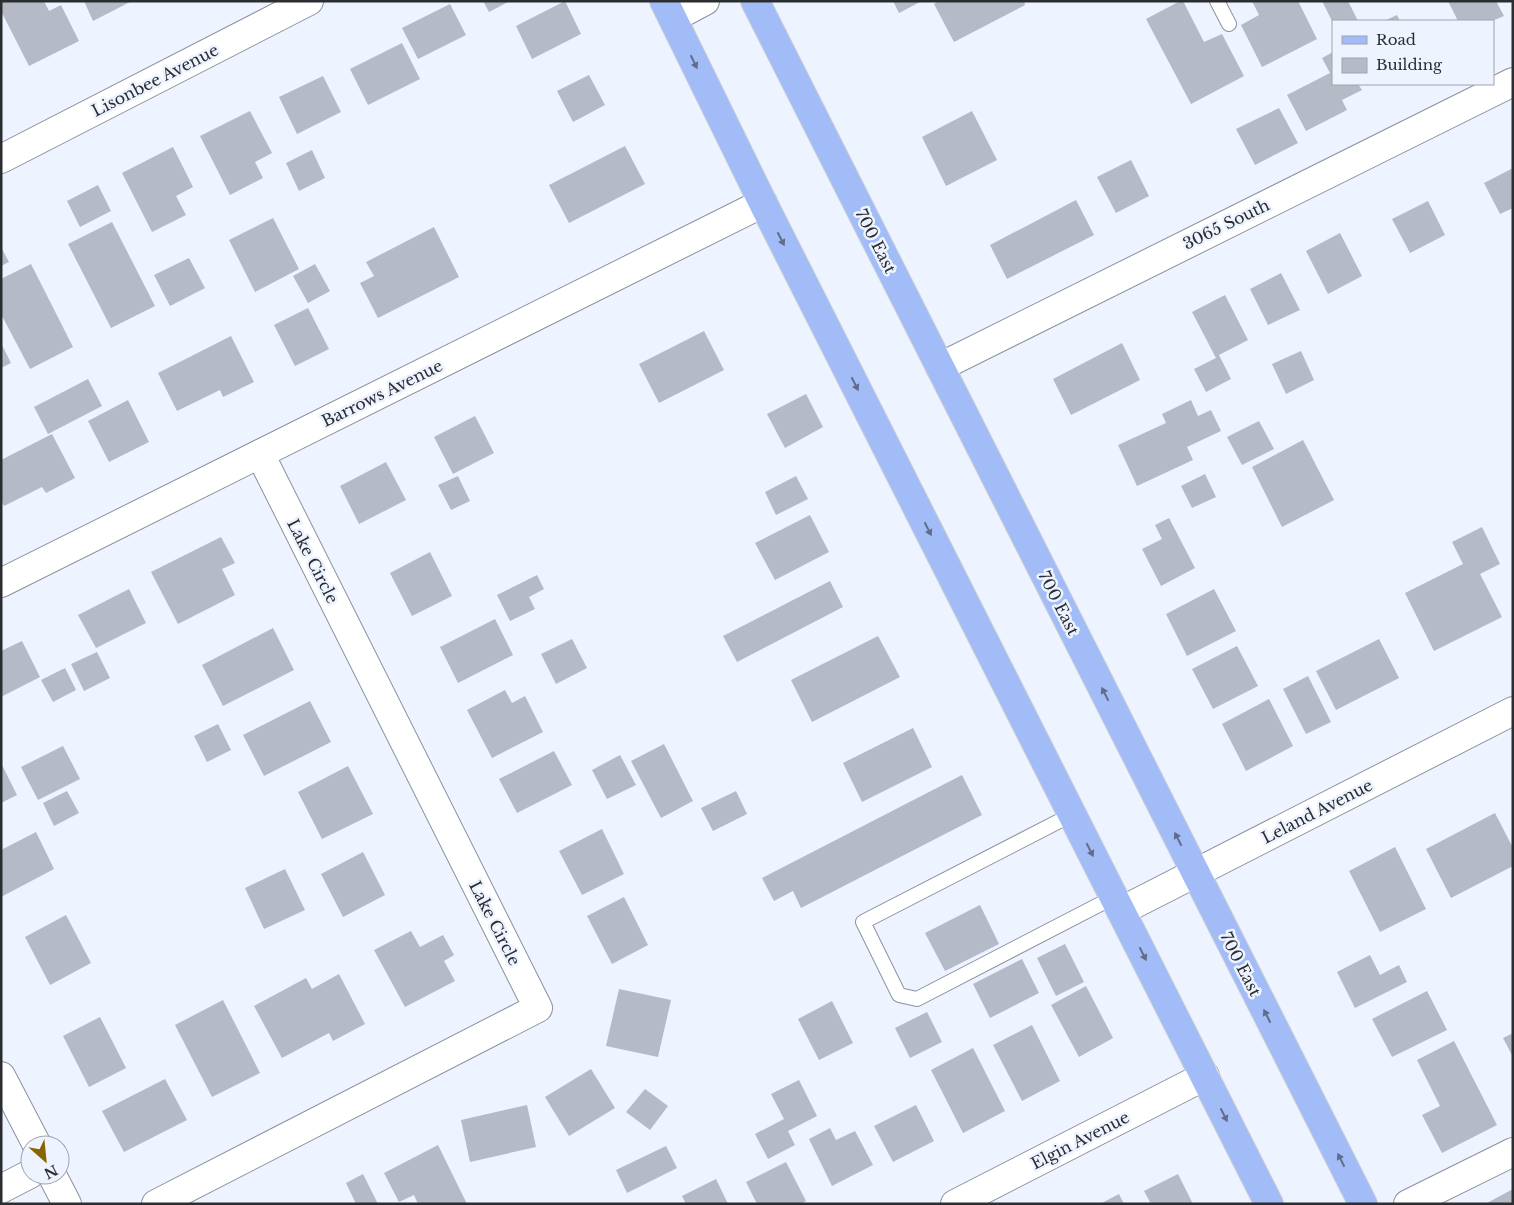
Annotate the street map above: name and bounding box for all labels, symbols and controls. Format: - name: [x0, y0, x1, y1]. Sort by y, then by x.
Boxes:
- legend: [1332, 20, 1494, 85]
- text: Road: [1376, 30, 1416, 49]
- street label: Lisonbee Avenue: [88, 39, 222, 121]
- one-way arrow: [690, 55, 698, 69]
- text: Building: [1376, 55, 1443, 74]
- street label: 3065 South: [1179, 194, 1273, 254]
- street label: 700 East: [851, 206, 901, 276]
- one-way arrow: [777, 232, 785, 247]
- street label: Barrows Avenue: [318, 355, 446, 431]
- one-way arrow: [851, 377, 859, 392]
- street label: Lake Circle: [283, 515, 343, 607]
- one-way arrow: [924, 522, 932, 537]
- street label: 700 East: [1034, 568, 1084, 638]
- one-way arrow: [1101, 687, 1109, 702]
- street label: Leland Avenue: [1258, 774, 1376, 848]
- one-way arrow: [1174, 832, 1182, 847]
- one-way arrow: [1086, 842, 1095, 857]
- street label: Lake Circle: [465, 877, 525, 969]
- street label: 700 East: [1216, 929, 1266, 999]
- one-way arrow: [1139, 947, 1147, 962]
- one-way arrow: [1263, 1008, 1271, 1023]
- street label: Elgin Avenue: [1027, 1107, 1133, 1173]
- one-way arrow: [1221, 1108, 1229, 1122]
- north arrow: [20, 1135, 70, 1185]
- one-way arrow: [1337, 1153, 1345, 1168]
- text: N: [41, 1161, 61, 1183]

